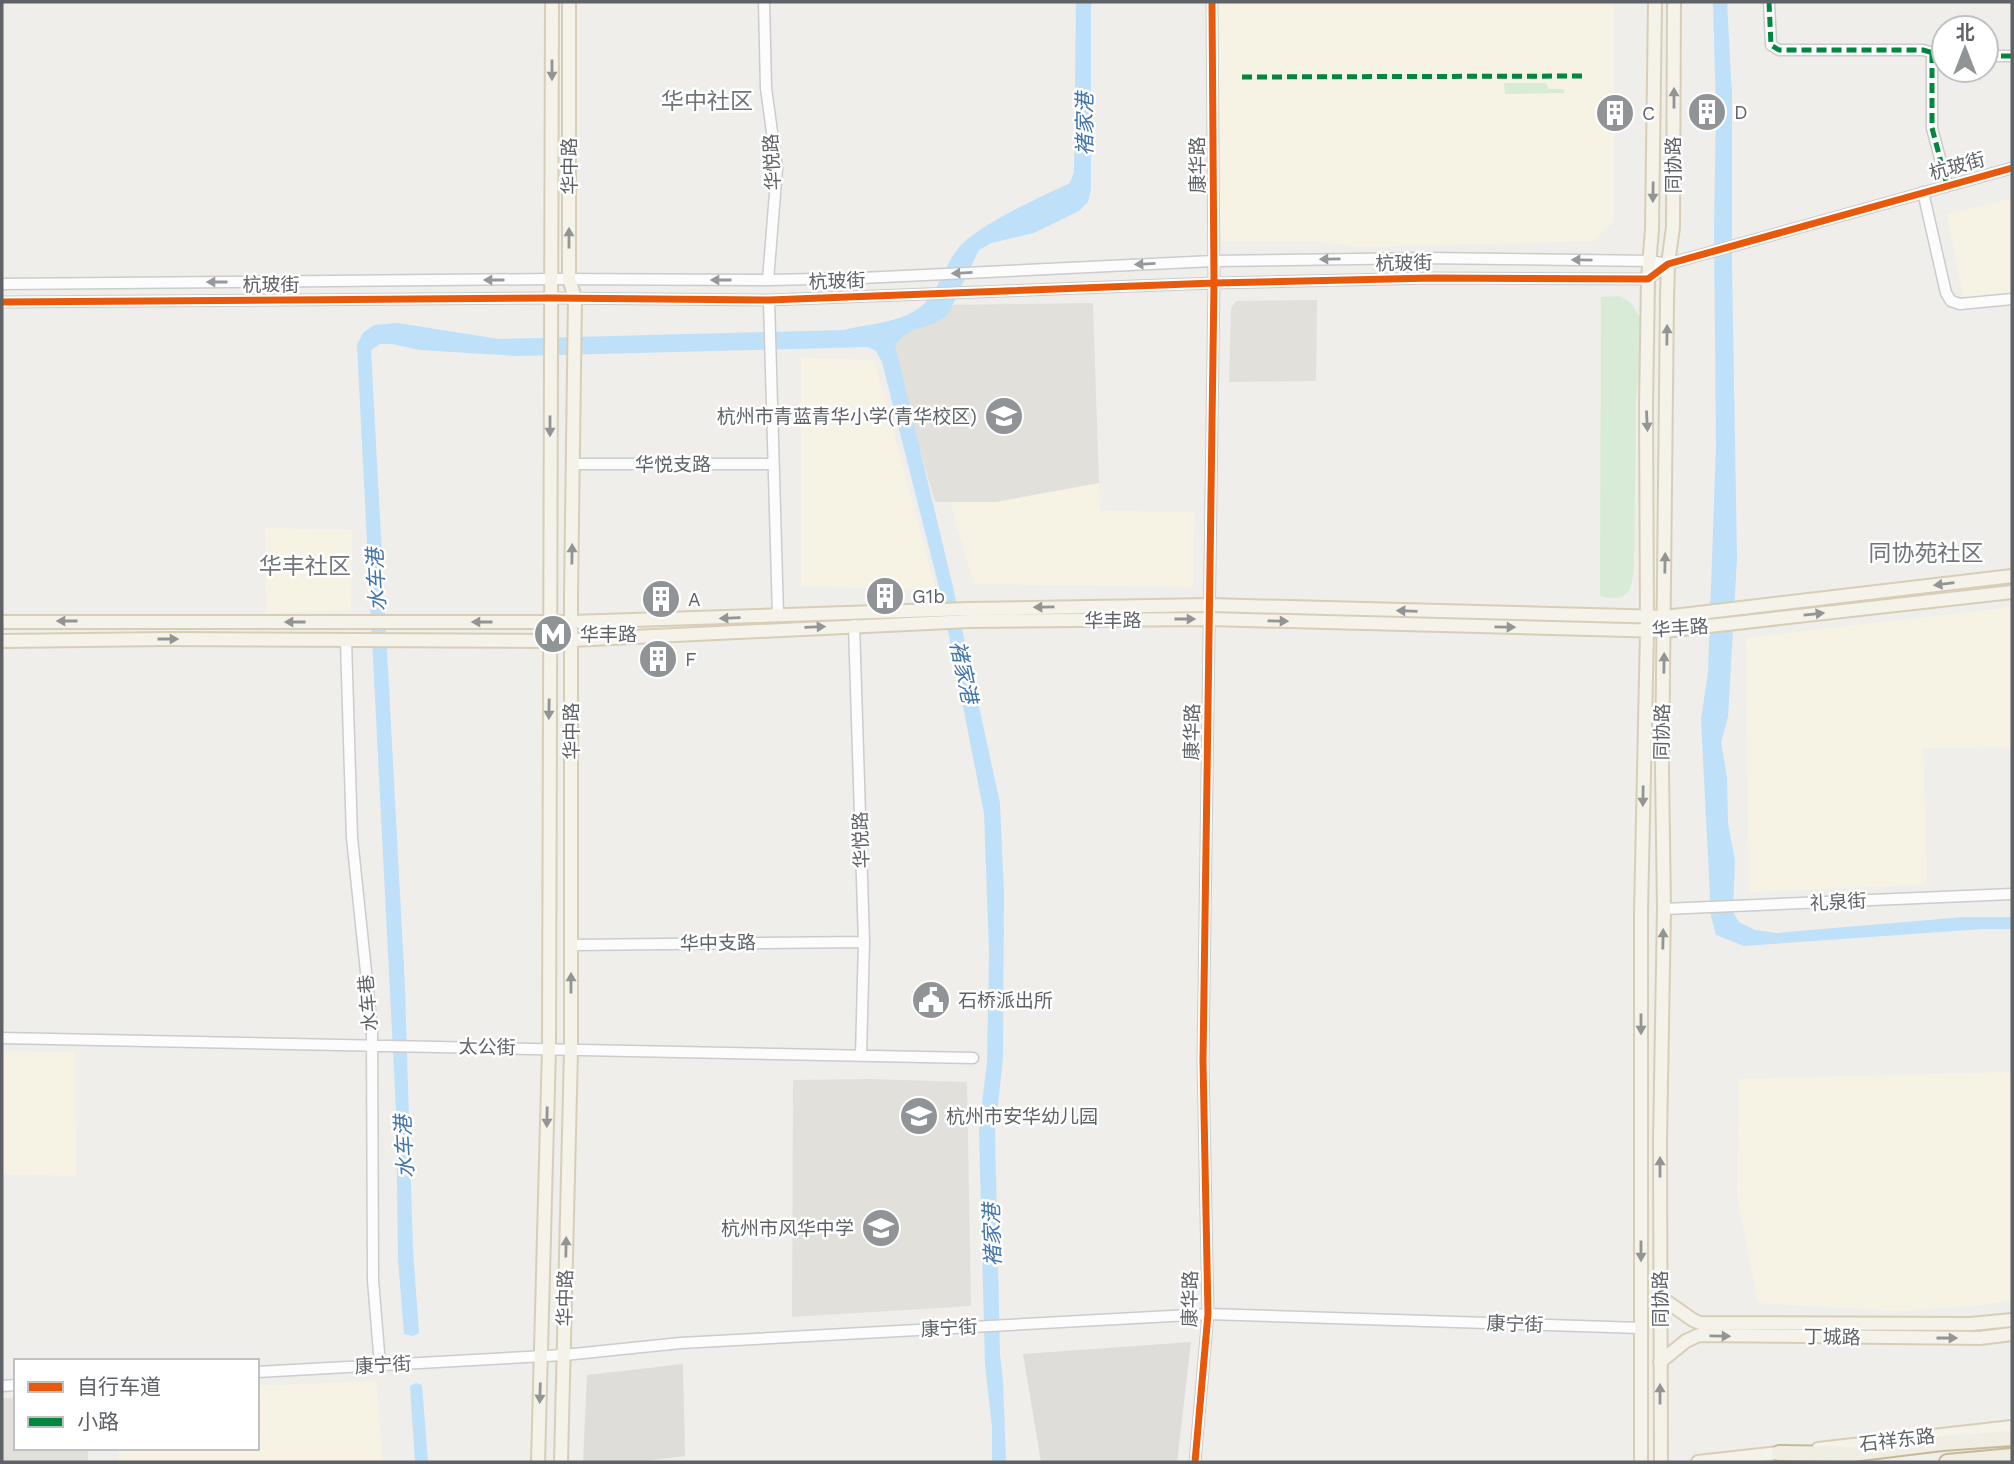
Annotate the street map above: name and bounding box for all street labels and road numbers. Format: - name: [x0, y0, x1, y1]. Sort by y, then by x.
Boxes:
- street label: 华悦路: [759, 133, 785, 191]
- street label: 康华路: [1186, 136, 1209, 194]
- street label: 同协路: [1662, 136, 1685, 194]
- street label: 华中路: [558, 137, 581, 195]
- street label: 杭玻街: [1926, 148, 1988, 184]
- street label: 杭玻街: [1375, 251, 1433, 275]
- street label: 杭玻街: [808, 269, 866, 293]
- street label: 杭玻街: [242, 273, 300, 296]
- street label: 华悦支路: [635, 453, 711, 476]
- street label: 华丰路: [1084, 609, 1142, 632]
- street label: 华丰路: [1651, 615, 1709, 641]
- street label: 华中路: [560, 702, 583, 760]
- street label: 康华路: [1180, 703, 1204, 761]
- street label: 同协路: [1650, 703, 1674, 761]
- street label: 华悦路: [849, 811, 873, 869]
- street label: 礼泉街: [1809, 889, 1867, 915]
- street label: 华中支路: [680, 931, 756, 955]
- street label: 水车巷: [354, 974, 382, 1032]
- street label: 太公街: [458, 1035, 516, 1059]
- street label: 华中路: [553, 1269, 577, 1327]
- street label: 康华路: [1178, 1270, 1202, 1328]
- street label: 同协路: [1649, 1270, 1672, 1328]
- street label: 康宁街: [1486, 1312, 1544, 1336]
- street label: 康宁街: [920, 1315, 978, 1341]
- street label: 丁城路: [1803, 1325, 1861, 1349]
- street label: 康宁街: [354, 1352, 412, 1378]
- street label: 石祥东路: [1858, 1424, 1936, 1456]

